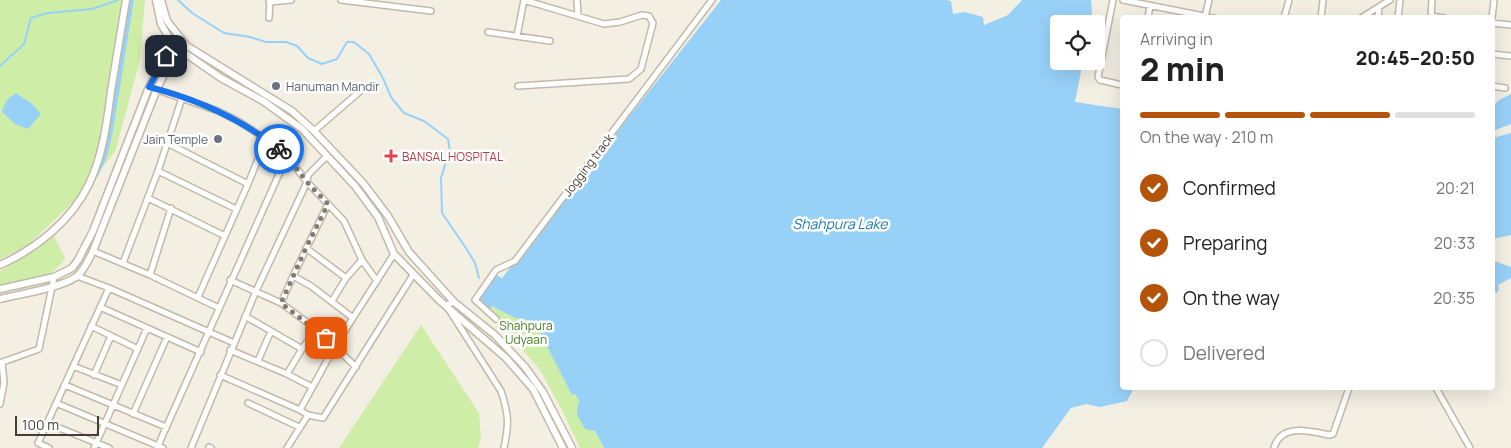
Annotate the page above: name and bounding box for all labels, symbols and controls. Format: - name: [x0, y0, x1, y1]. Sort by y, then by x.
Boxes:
- map controls: [1050, 15, 1105, 70]
- button: locate: [1050, 15, 1105, 70]
- text: Arriving in: [1140, 28, 1213, 50]
- pin: [145, 35, 187, 77]
- icon: home: [152, 42, 180, 70]
- text: 20:45–20:50: [1356, 45, 1475, 71]
- text: 2 min: [1140, 47, 1225, 91]
- place label: Hanuman Mandir: [286, 78, 380, 95]
- marker: Hanuman Mandir: [270, 80, 282, 92]
- courier: [254, 124, 304, 174]
- text: On the way · 210 m: [1140, 126, 1273, 148]
- street label: Jogging track: [559, 129, 618, 200]
- place label: Jain Temple: [143, 131, 208, 148]
- marker: Jain Temple: [212, 133, 224, 145]
- icon: bike: [265, 135, 293, 163]
- place label: BANSAL HOSPITAL: [402, 148, 503, 165]
- marker: BANSAL HOSPITAL: [384, 149, 398, 163]
- icon: check: [1140, 174, 1168, 202]
- text: Confirmed: [1183, 175, 1276, 201]
- text: 20:21: [1436, 177, 1475, 199]
- water label: Shahpura Lake: [793, 214, 888, 233]
- icon: check: [1140, 229, 1168, 257]
- text: Preparing: [1183, 230, 1268, 256]
- text: 20:33: [1434, 232, 1475, 254]
- icon: check: [1140, 284, 1168, 312]
- text: On the way: [1183, 285, 1280, 311]
- text: 20:35: [1433, 287, 1475, 309]
- pin: [305, 317, 347, 359]
- park label: Shahpura Udyaan: [499, 317, 553, 348]
- icon: bag: [312, 324, 340, 352]
- text: Delivered: [1183, 340, 1265, 366]
- scale bar: [15, 413, 99, 436]
- text: 100 m: [22, 415, 59, 434]

